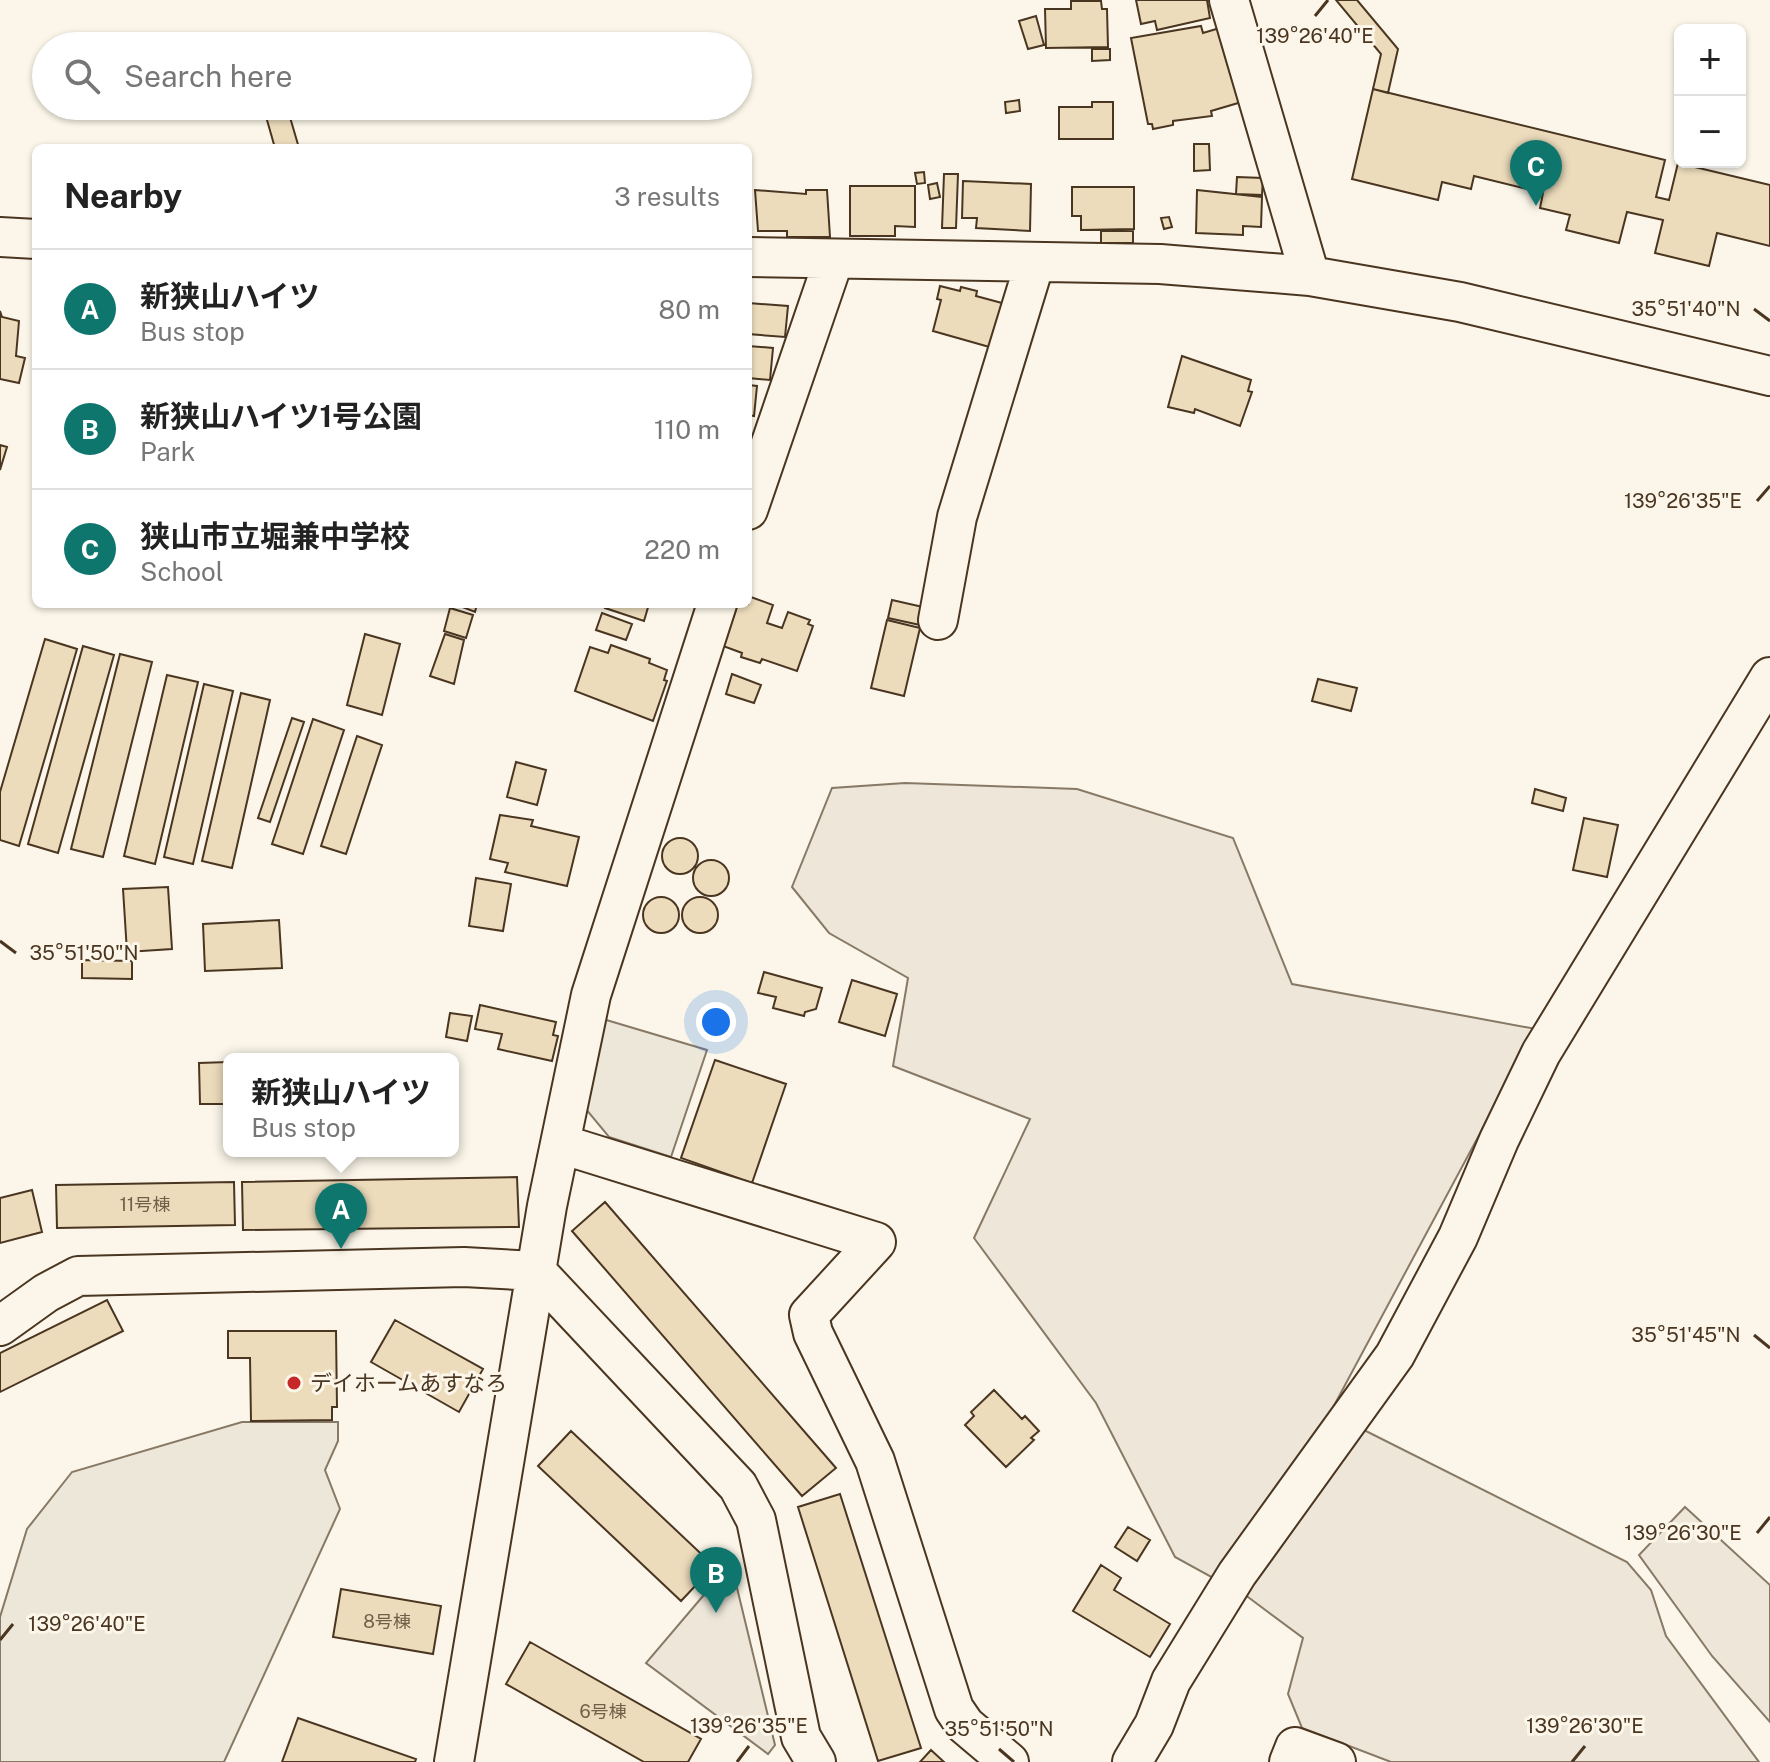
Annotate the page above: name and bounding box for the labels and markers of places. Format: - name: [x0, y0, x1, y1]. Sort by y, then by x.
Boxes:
- pin: C: [1510, 140, 1562, 206]
- pin: A: [315, 1183, 367, 1249]
- place label: デイホームあすなろ: [310, 1370, 507, 1396]
- marker: デイホームあすなろ: [285, 1374, 303, 1392]
- pin: B: [690, 1547, 742, 1613]

